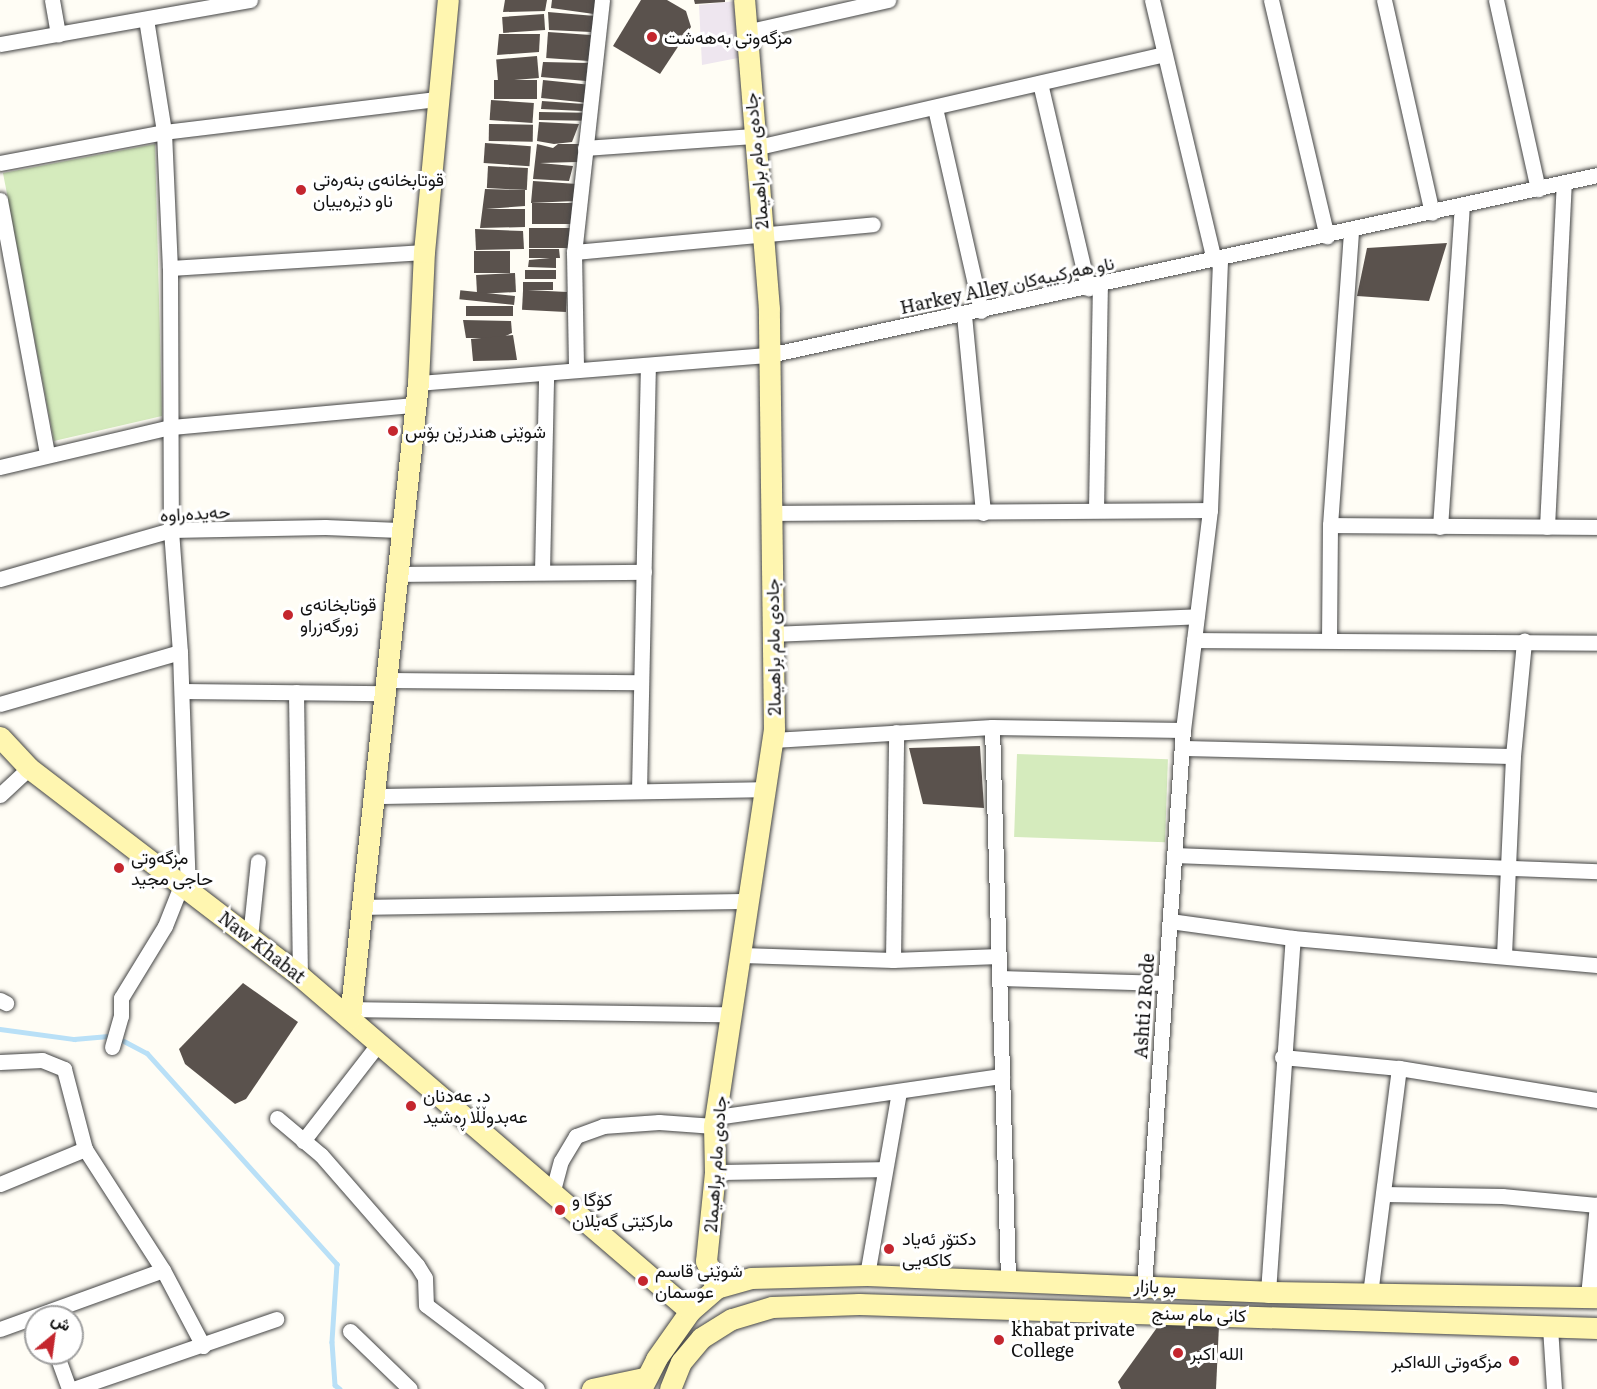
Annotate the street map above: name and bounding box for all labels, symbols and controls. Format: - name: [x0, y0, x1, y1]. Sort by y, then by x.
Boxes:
- place label: مزگەوتی بەهەشت: [664, 26, 792, 48]
- marker: مزگەوتی بەهەشت: [645, 30, 659, 44]
- street label: جادەی مام براهیما2: [739, 92, 773, 230]
- place label: قوتابخانەى بنەرەتى ناو دێرەييان: [313, 169, 444, 212]
- marker: قوتابخانەى بنەرەتى ناو دێرەييان: [294, 183, 308, 197]
- street label: Harkey Alley ناو هەركييەكان: [898, 252, 1116, 318]
- place label: شوێنی هندرێن بۆس: [405, 420, 546, 442]
- marker: شوێنی هندرێن بۆس: [386, 424, 400, 438]
- street label: حەیدەراوە: [159, 500, 231, 526]
- street label: جادەی مام براهیما2: [761, 578, 785, 716]
- place label: قوتابخانەی زورگەزراو: [300, 594, 376, 636]
- marker: قوتابخانەی زورگەزراو: [281, 608, 295, 622]
- place label: مزگەوتى حاجى مجيد: [131, 847, 213, 890]
- marker: مزگەوتى حاجى مجيد: [112, 861, 126, 875]
- street label: Naw Khabat: [214, 906, 310, 988]
- street label: Ashti 2 Rode: [1130, 953, 1158, 1059]
- place label: د. عەدنان عەبدوڵڵا ڕەشید: [423, 1085, 528, 1128]
- street label: جادەی مام براهیما2: [699, 1095, 731, 1233]
- marker: د. عەدنان عەبدوڵڵا ڕەشید: [404, 1099, 418, 1113]
- place label: کۆگا و مارکێتی گەیلان: [572, 1189, 673, 1232]
- marker: کۆگا و مارکێتی گەیلان: [553, 1203, 567, 1217]
- place label: دکتۆر ئەیاد کاکەیی: [902, 1228, 976, 1270]
- marker: دکتۆر ئەیاد کاکەیی: [880, 1240, 898, 1258]
- place label: شوێنی قاسم عوسمان: [655, 1260, 743, 1302]
- marker: شوێنی قاسم عوسمان: [636, 1274, 650, 1288]
- street label: بو بازار: [1133, 1274, 1177, 1298]
- street label: کانی مام سنج: [1151, 1302, 1247, 1326]
- north arrow: [24, 1305, 84, 1365]
- text: ش: [48, 1306, 76, 1336]
- place label: khabat private College: [1011, 1319, 1135, 1362]
- marker: khabat private College: [992, 1333, 1006, 1347]
- place label: اللە اكبر: [1190, 1342, 1243, 1364]
- marker: اللە اكبر: [1171, 1346, 1185, 1360]
- place label: مزگەوتی اللەاکبر: [1391, 1350, 1502, 1372]
- marker: مزگەوتی اللەاکبر: [1507, 1354, 1521, 1368]

